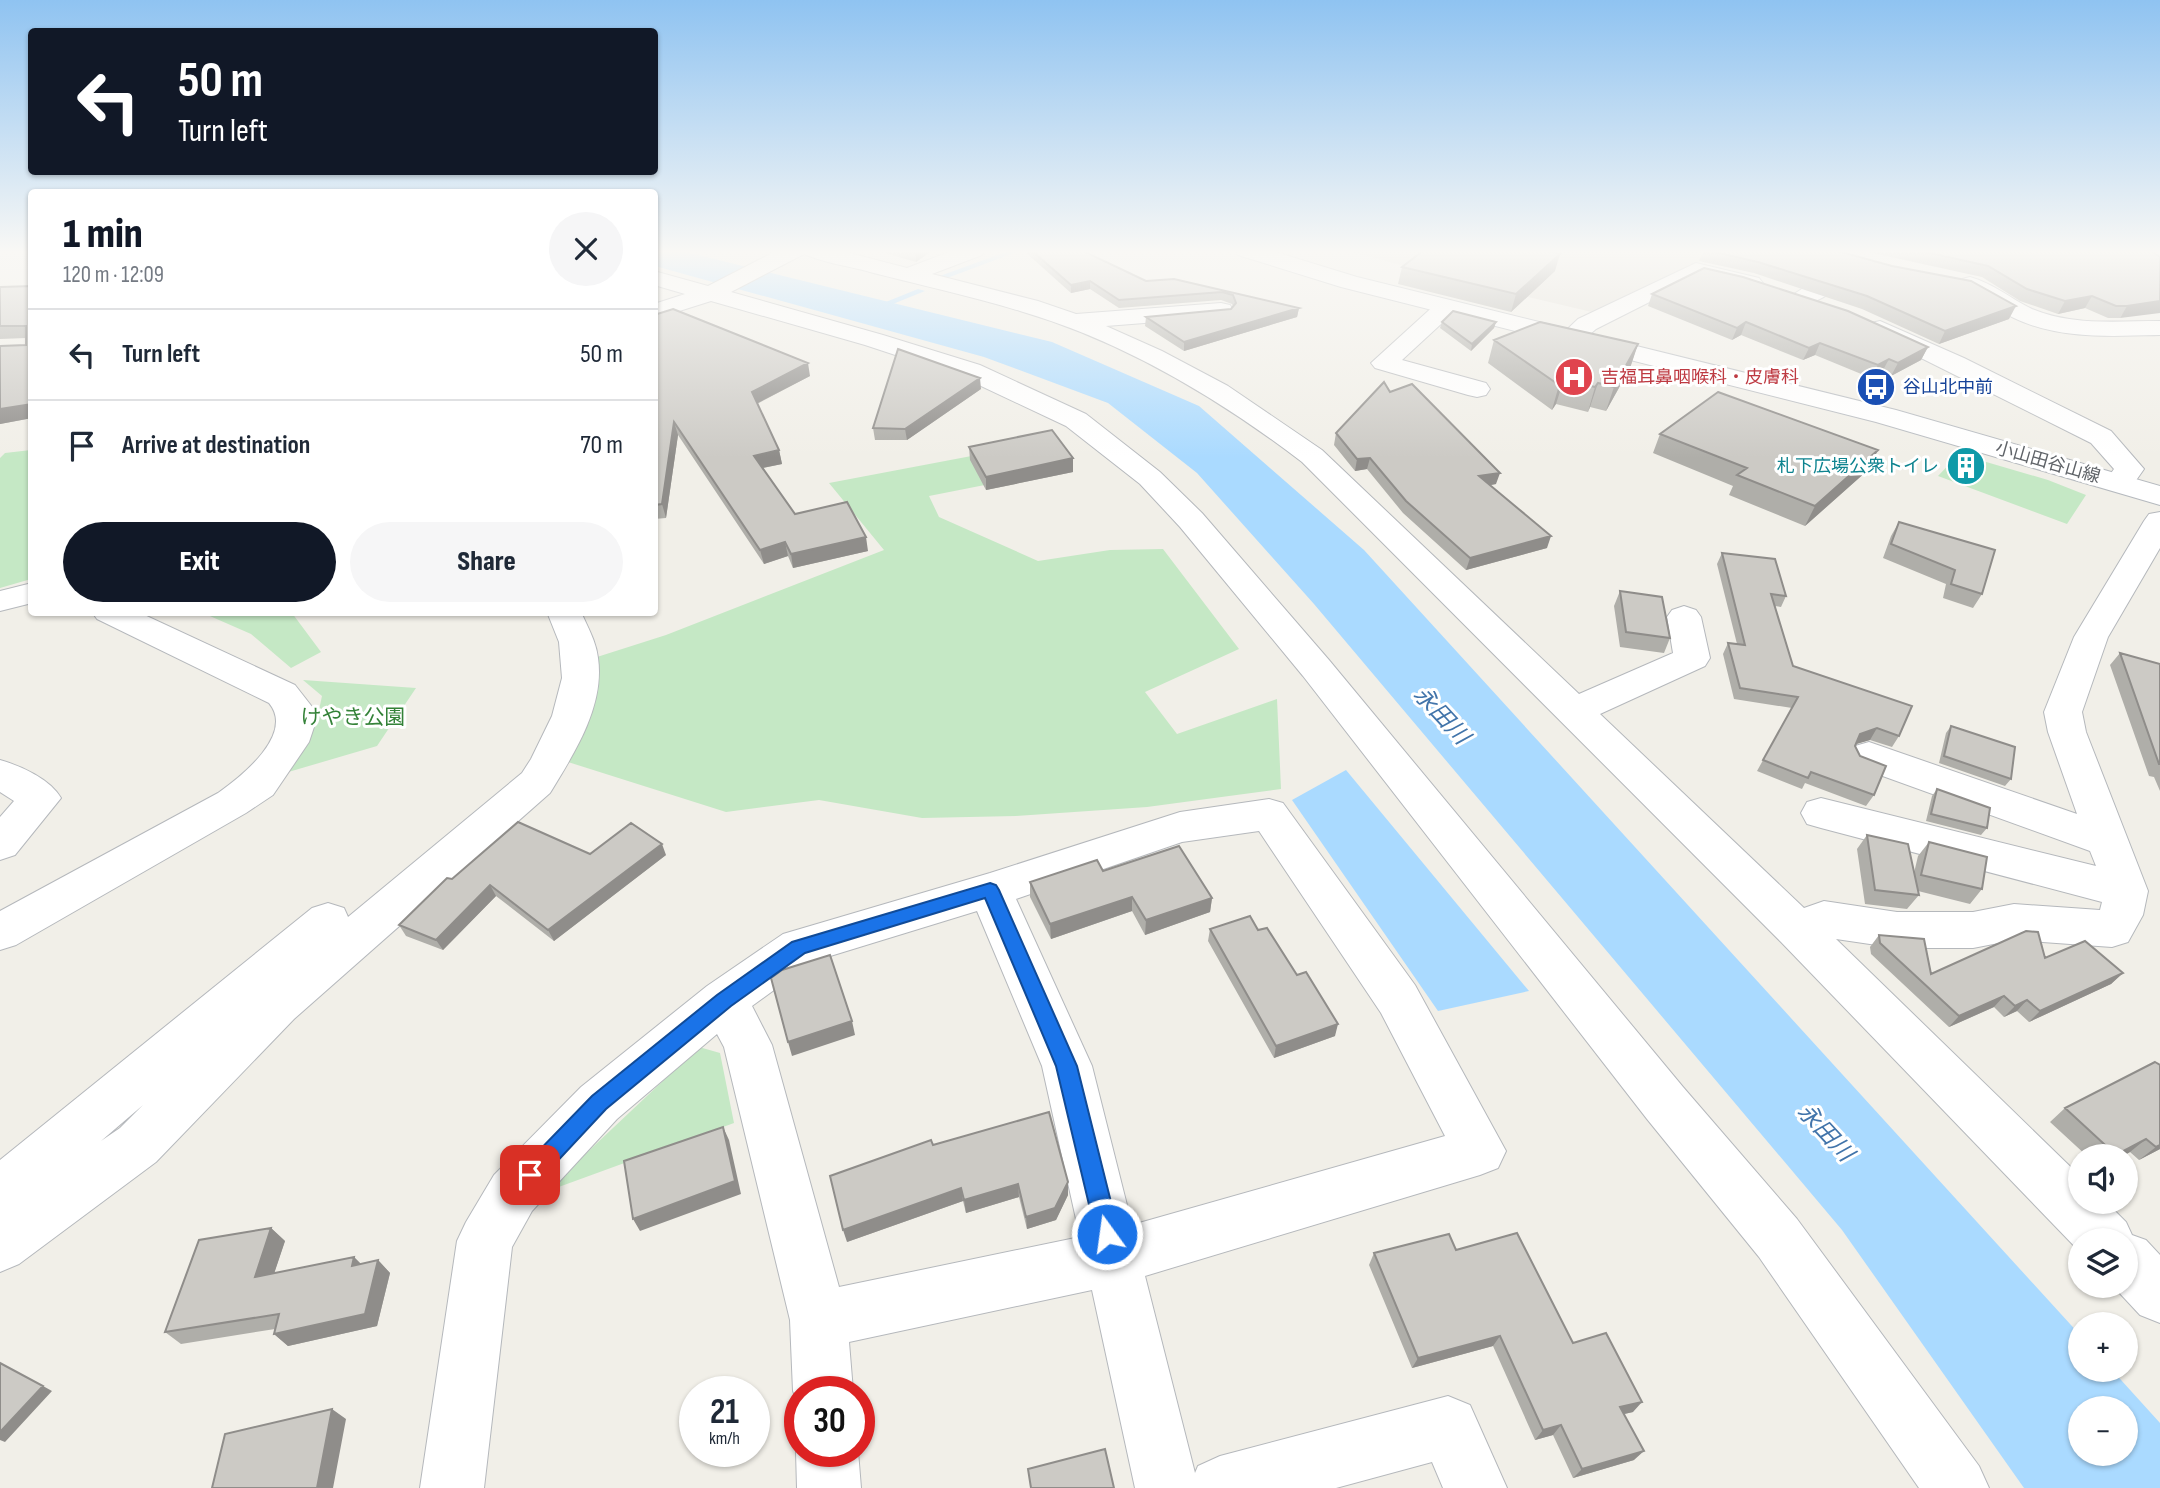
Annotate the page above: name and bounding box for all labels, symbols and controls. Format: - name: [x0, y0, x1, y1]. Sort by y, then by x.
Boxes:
- text: 50 m: [178, 52, 263, 111]
- icon: left: [63, 56, 154, 147]
- text: Turn left: [178, 112, 268, 151]
- text: 1 min: [63, 209, 143, 260]
- button: close: [549, 212, 623, 286]
- text: 120 m · 12:09: [63, 261, 164, 289]
- icon: left: [63, 336, 101, 374]
- text: Turn left: [122, 339, 200, 370]
- text: 50 m: [580, 339, 623, 370]
- hospital icon: 吉福耳鼻咽喉科・皮膚科: [1553, 356, 1595, 398]
- bus stop icon: 谷山北中前: [1855, 366, 1897, 408]
- place label: 吉福耳鼻咽喉科・皮膚科: [1601, 367, 1799, 388]
- place label: 谷山北中前: [1903, 377, 1993, 398]
- icon: arrive: [63, 427, 101, 465]
- text: Arrive at destination: [122, 430, 310, 461]
- text: 70 m: [580, 430, 623, 461]
- street label: 小山田谷山線: [1993, 438, 2103, 487]
- building icon: 札下広場公衆トイレ: [1945, 445, 1987, 487]
- place label: 札下広場公衆トイレ: [1777, 456, 1939, 477]
- button: Exit: [63, 522, 336, 602]
- button: Share: [350, 522, 623, 602]
- water label: 永田川: [1408, 681, 1477, 753]
- park label: けやき公園: [301, 705, 406, 730]
- water label: 永田川: [1792, 1098, 1861, 1170]
- map controls: [2068, 1144, 2138, 1466]
- button: sound: [2068, 1144, 2138, 1214]
- pin: [500, 1145, 560, 1205]
- icon: arrive: [511, 1156, 549, 1194]
- position arrow: [1070, 1197, 1144, 1271]
- button: layers: [2068, 1228, 2138, 1298]
- button: +: [2068, 1312, 2138, 1382]
- speed limit sign: 30: [784, 1376, 875, 1467]
- text: 21: [710, 1391, 739, 1434]
- button: −: [2068, 1396, 2138, 1466]
- text: km/h: [709, 1428, 740, 1449]

